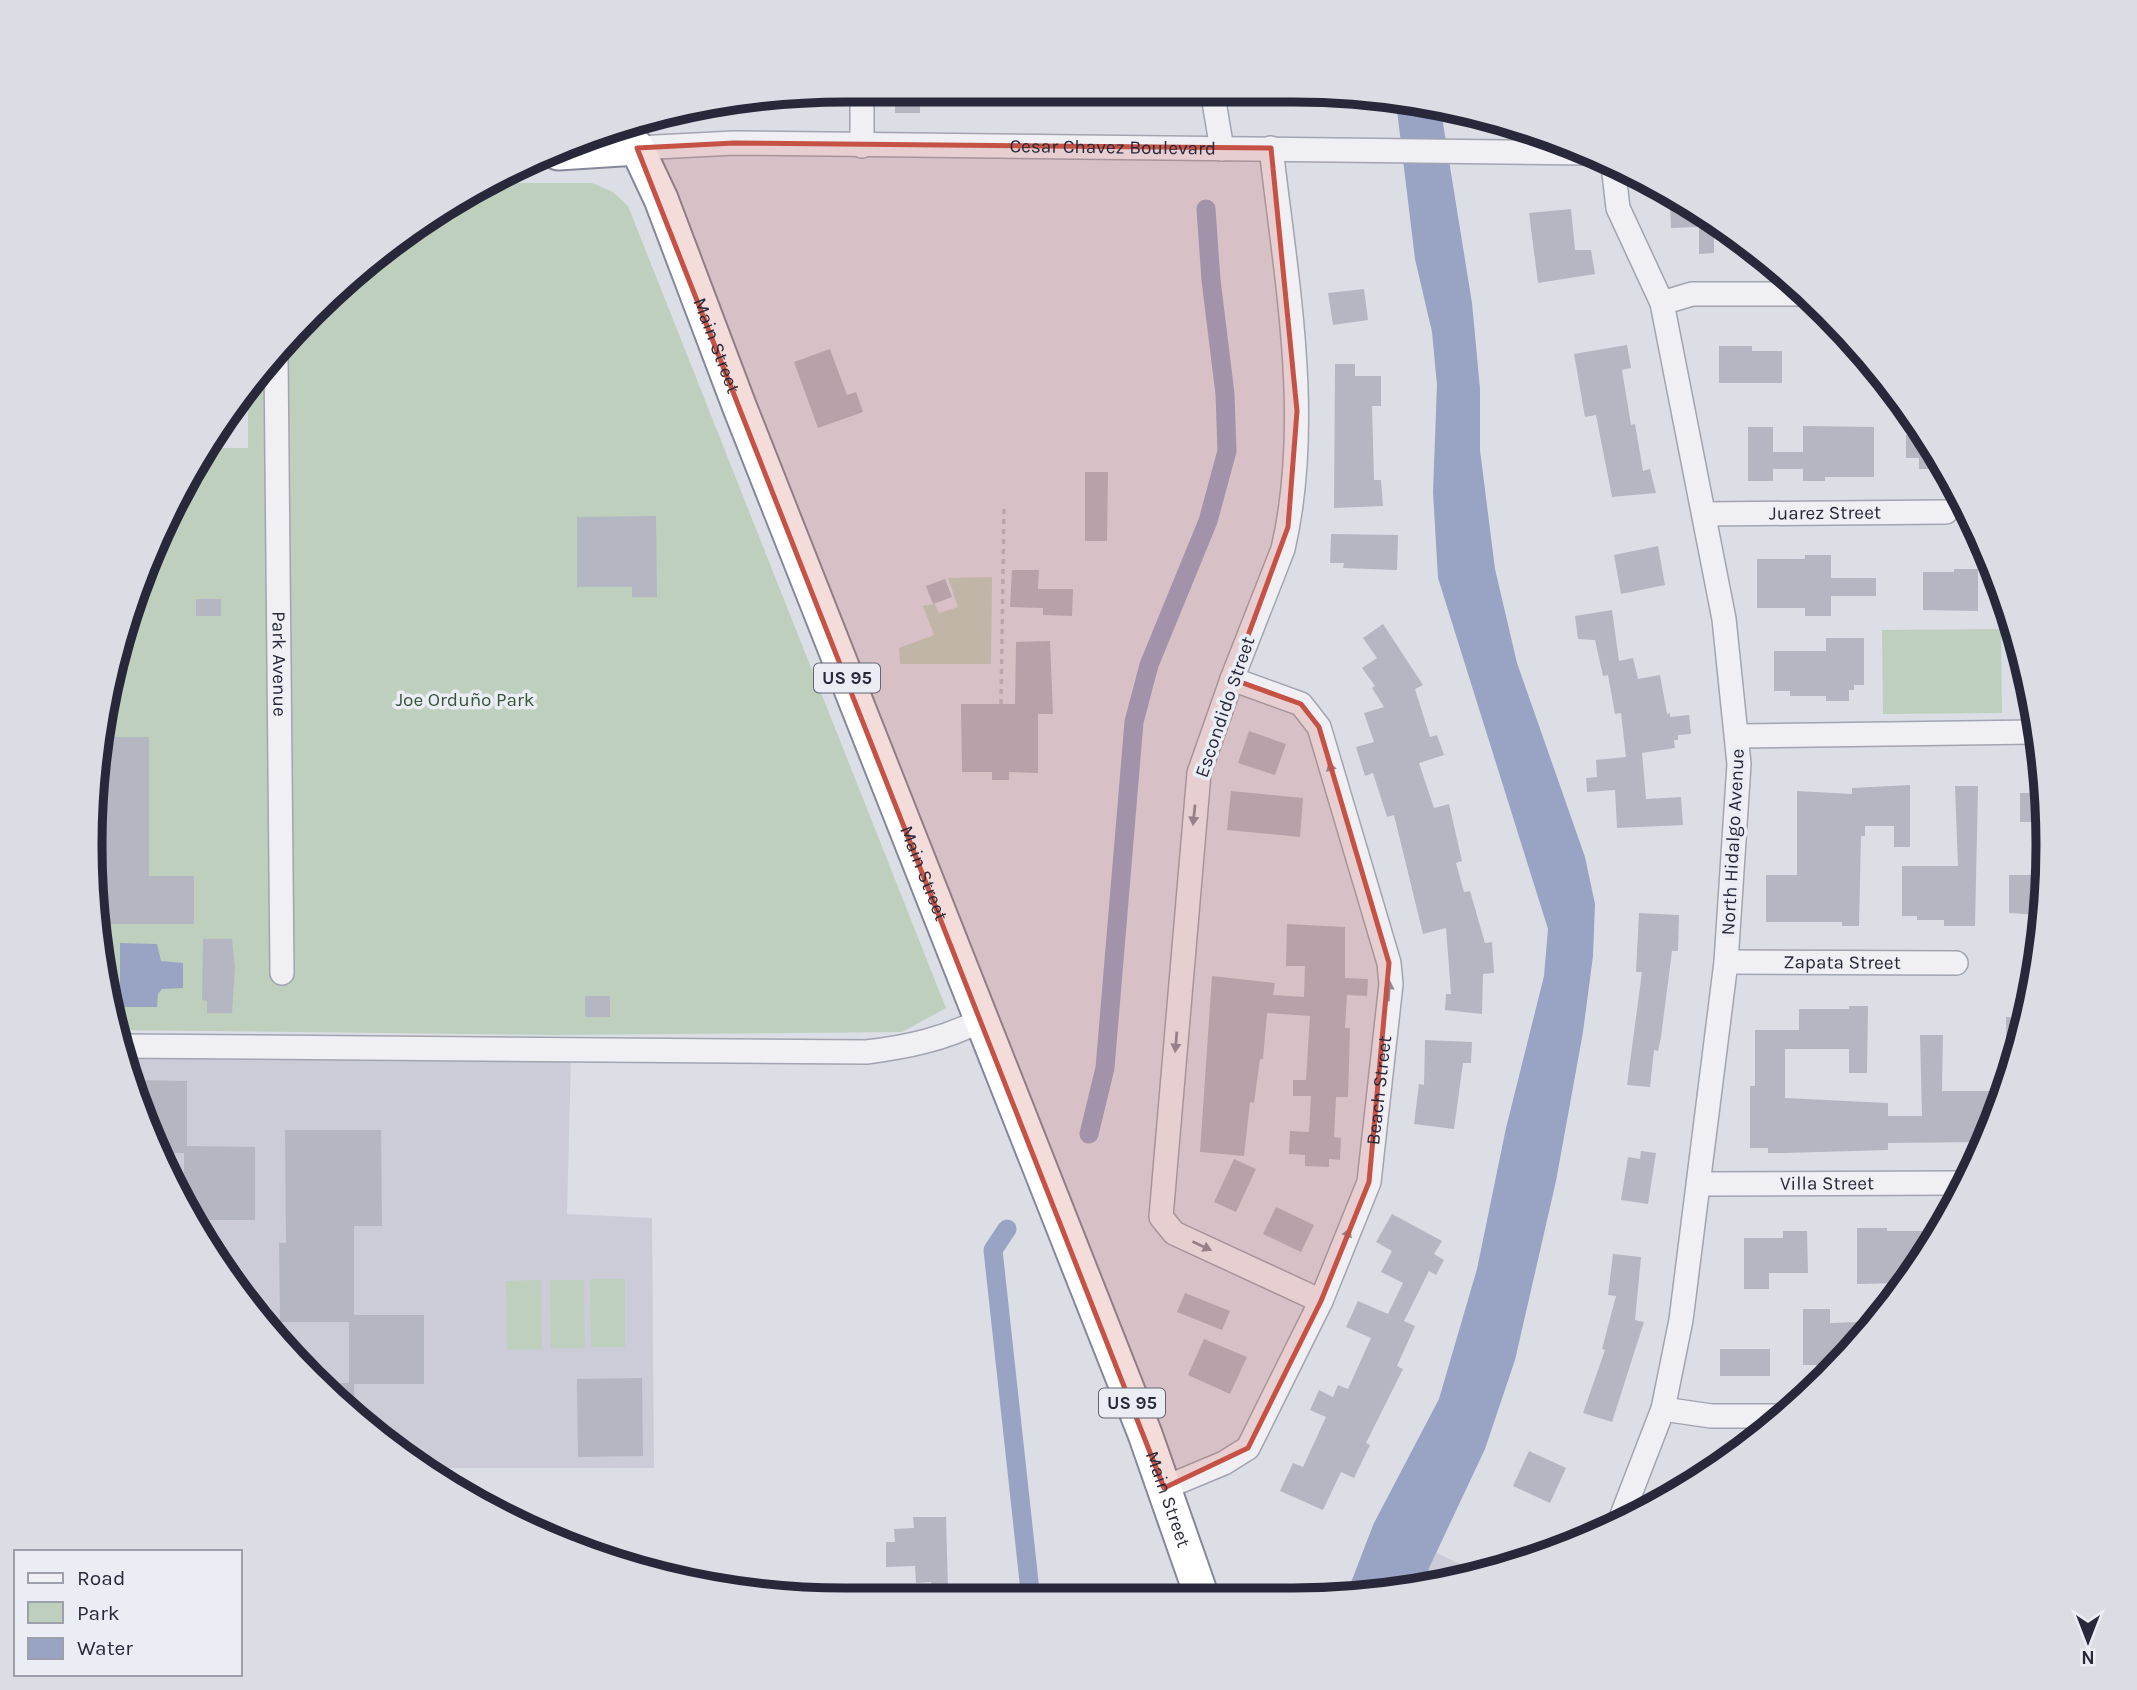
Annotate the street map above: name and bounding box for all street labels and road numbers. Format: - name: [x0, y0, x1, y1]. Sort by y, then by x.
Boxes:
- street label: Cesar Chavez Boulevard: [1009, 135, 1216, 160]
- street label: Main Street: [688, 295, 744, 396]
- street label: Juarez Street: [1769, 502, 1881, 524]
- street label: Park Avenue: [267, 611, 291, 717]
- street label: Escondido Street: [1191, 634, 1259, 780]
- road number: US 95: [814, 664, 880, 692]
- street label: North Hidalgo Avenue: [1717, 748, 1749, 936]
- street label: Main Street: [895, 822, 952, 924]
- street label: Zapata Street: [1783, 951, 1901, 974]
- street label: Beach Street: [1362, 1034, 1396, 1146]
- street label: Villa Street: [1780, 1172, 1874, 1195]
- road number: US 95: [1099, 1388, 1165, 1418]
- street label: Main Street: [1141, 1448, 1195, 1550]

